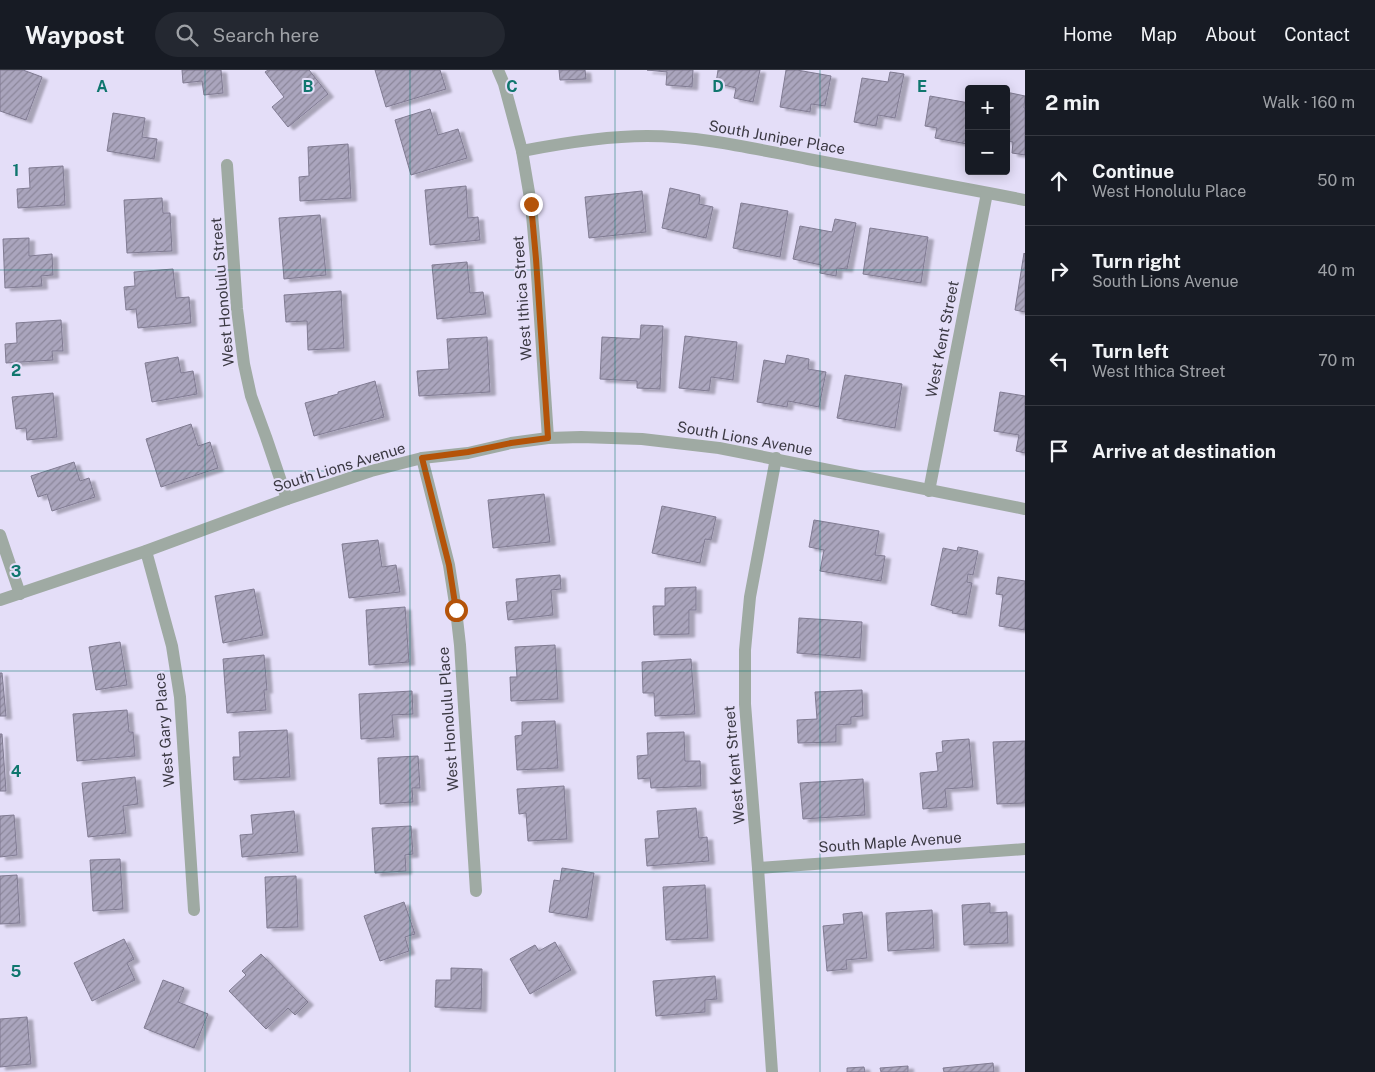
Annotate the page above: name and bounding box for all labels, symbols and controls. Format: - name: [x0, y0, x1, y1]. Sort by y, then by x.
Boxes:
- search box: [155, 12, 505, 57]
- text: Waypost: [25, 21, 125, 49]
- icon: search: [173, 21, 201, 49]
- text: Search here: [213, 24, 319, 46]
- text: Home: [1063, 24, 1113, 45]
- text: Map: [1141, 24, 1177, 45]
- text: About: [1205, 24, 1256, 45]
- text: Contact: [1284, 24, 1350, 45]
- text: A: [96, 77, 108, 96]
- text: B: [303, 77, 314, 96]
- text: C: [506, 77, 518, 96]
- text: D: [712, 77, 724, 96]
- text: E: [917, 77, 927, 96]
- map controls: [965, 85, 1010, 175]
- button: +: [965, 85, 1010, 130]
- text: 2 min: [1045, 90, 1100, 115]
- text: Walk · 160 m: [1263, 93, 1355, 112]
- street label: South Juniper Place: [707, 117, 847, 157]
- button: −: [965, 130, 1010, 175]
- text: Continue: [1092, 160, 1174, 182]
- text: 1: [13, 161, 19, 180]
- icon: ahead: [1045, 167, 1073, 195]
- text: 50 m: [1317, 171, 1355, 190]
- text: West Honolulu Place: [1092, 182, 1246, 201]
- route end: [520, 193, 543, 216]
- street label: West Honolulu Street: [207, 217, 237, 367]
- street label: West Ithica Street: [509, 235, 535, 361]
- text: Turn right: [1092, 250, 1181, 272]
- icon: right: [1045, 257, 1073, 285]
- text: 40 m: [1317, 261, 1355, 280]
- text: South Lions Avenue: [1092, 272, 1239, 291]
- street label: West Kent Street: [922, 279, 962, 399]
- text: Turn left: [1092, 340, 1169, 362]
- icon: left: [1045, 347, 1073, 375]
- text: 70 m: [1318, 351, 1355, 370]
- text: 2: [11, 361, 21, 380]
- text: West Ithica Street: [1092, 362, 1225, 381]
- street label: South Lions Avenue: [676, 418, 814, 458]
- icon: arrive: [1045, 437, 1073, 465]
- street label: South Lions Avenue: [271, 439, 407, 495]
- text: Arrive at destination: [1092, 440, 1276, 462]
- text: 3: [11, 562, 21, 581]
- route start: [445, 599, 468, 622]
- street label: West Honolulu Place: [434, 646, 462, 792]
- street label: West Gary Place: [151, 672, 177, 788]
- street label: West Kent Street: [720, 705, 748, 825]
- text: 4: [11, 762, 22, 781]
- street label: South Maple Avenue: [818, 829, 962, 855]
- text: 5: [11, 962, 22, 981]

